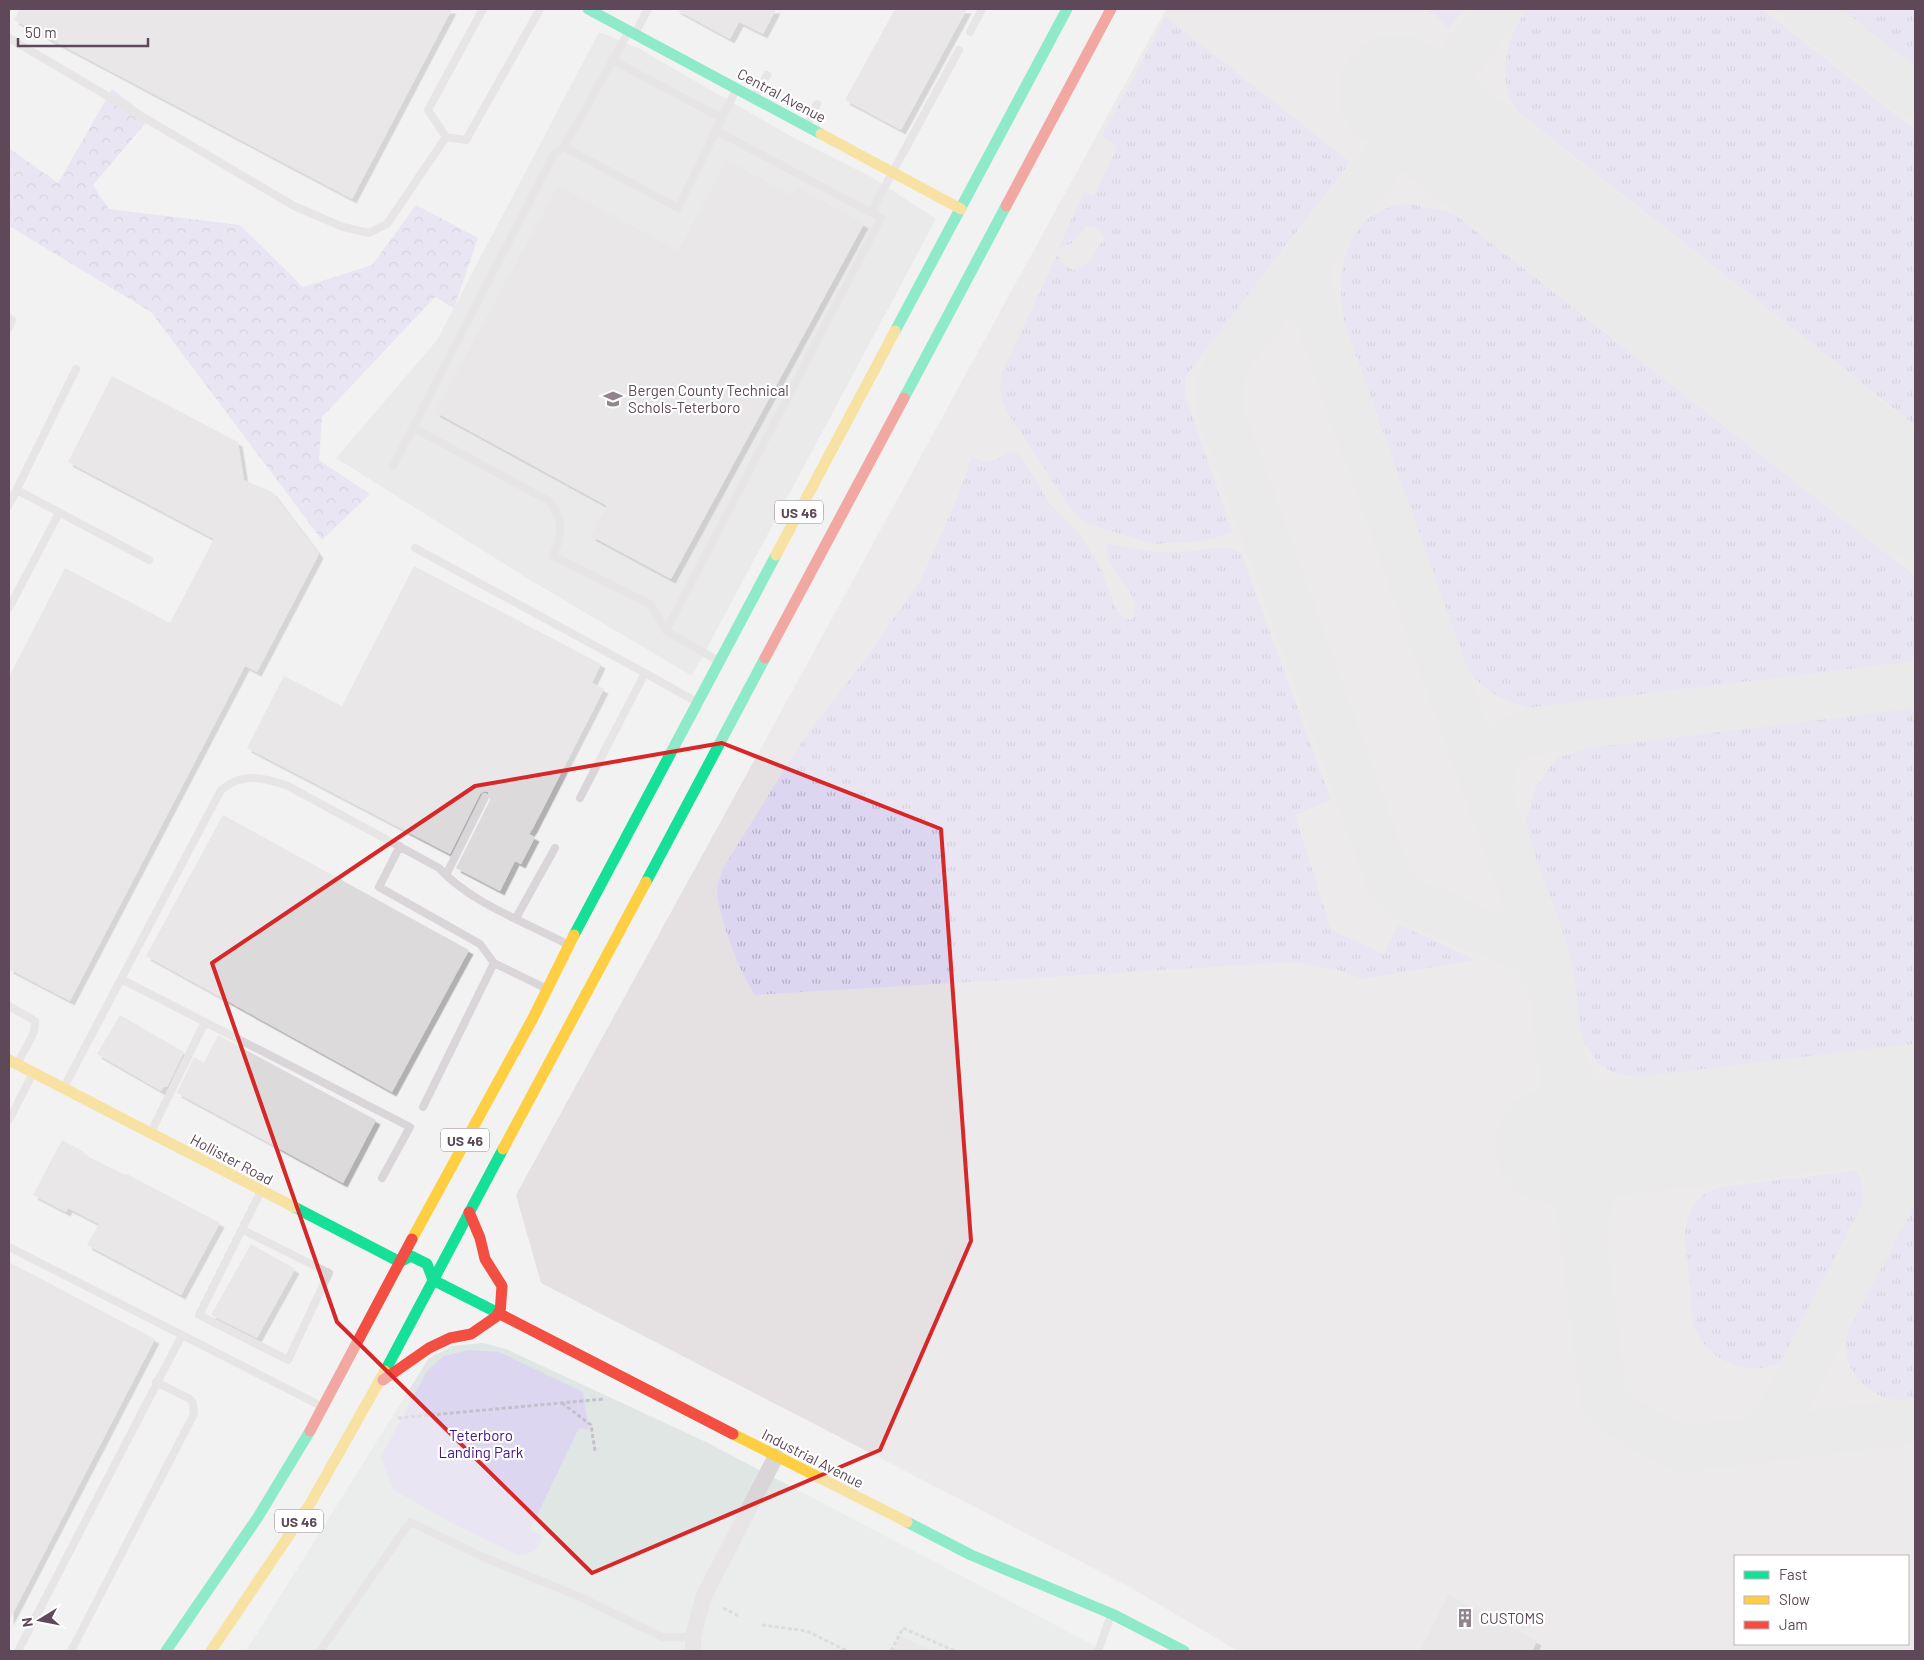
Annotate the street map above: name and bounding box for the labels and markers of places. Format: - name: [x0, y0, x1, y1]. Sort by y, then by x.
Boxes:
- place label: Bergen County Technical Schols-Teterboro: [628, 381, 789, 416]
- school or university icon: Bergen County Technical Schols-Teterboro: [602, 388, 624, 410]
- building icon: CUSTOMS: [1454, 1607, 1476, 1629]
- place label: CUSTOMS: [1480, 1609, 1544, 1627]

